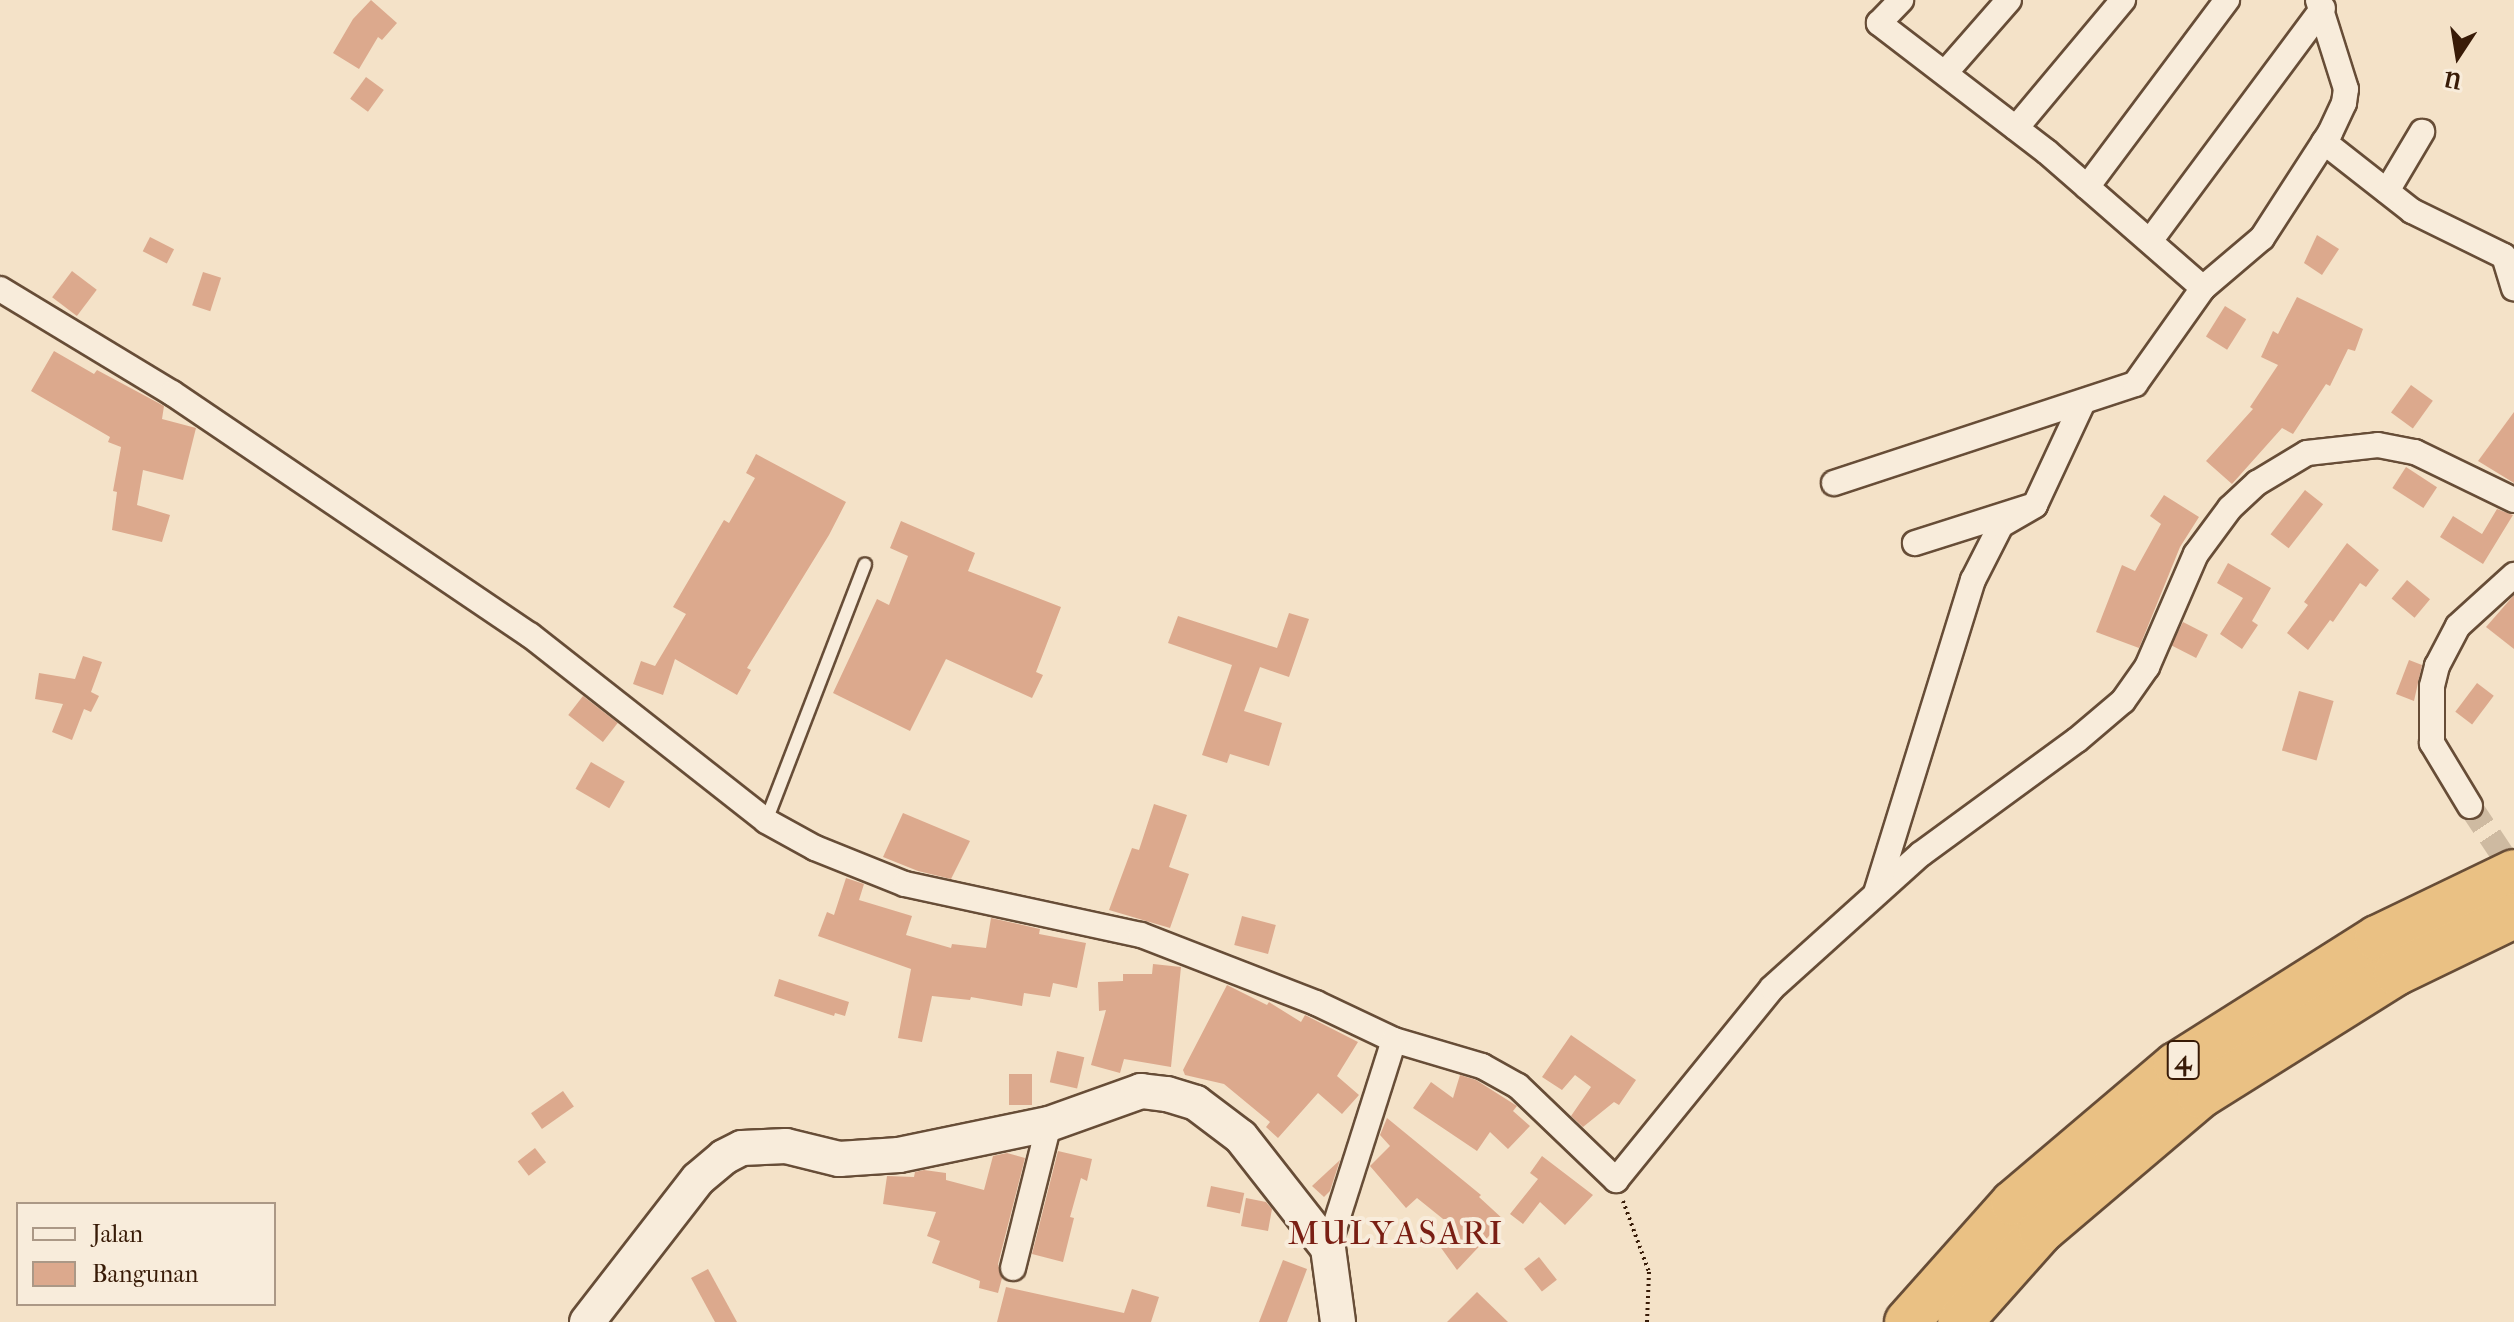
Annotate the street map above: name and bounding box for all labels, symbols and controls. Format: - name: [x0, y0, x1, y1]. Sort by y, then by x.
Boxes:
- north arrow: [2418, 16, 2498, 96]
- text: U: [2442, 65, 2464, 94]
- road number: 4: [2165, 1036, 2201, 1084]
- legend: [16, 1202, 276, 1306]
- district label: MULYASARI: [1288, 1214, 1504, 1254]
- text: Jalan: [92, 1220, 143, 1248]
- text: Bangunan: [92, 1260, 198, 1288]

